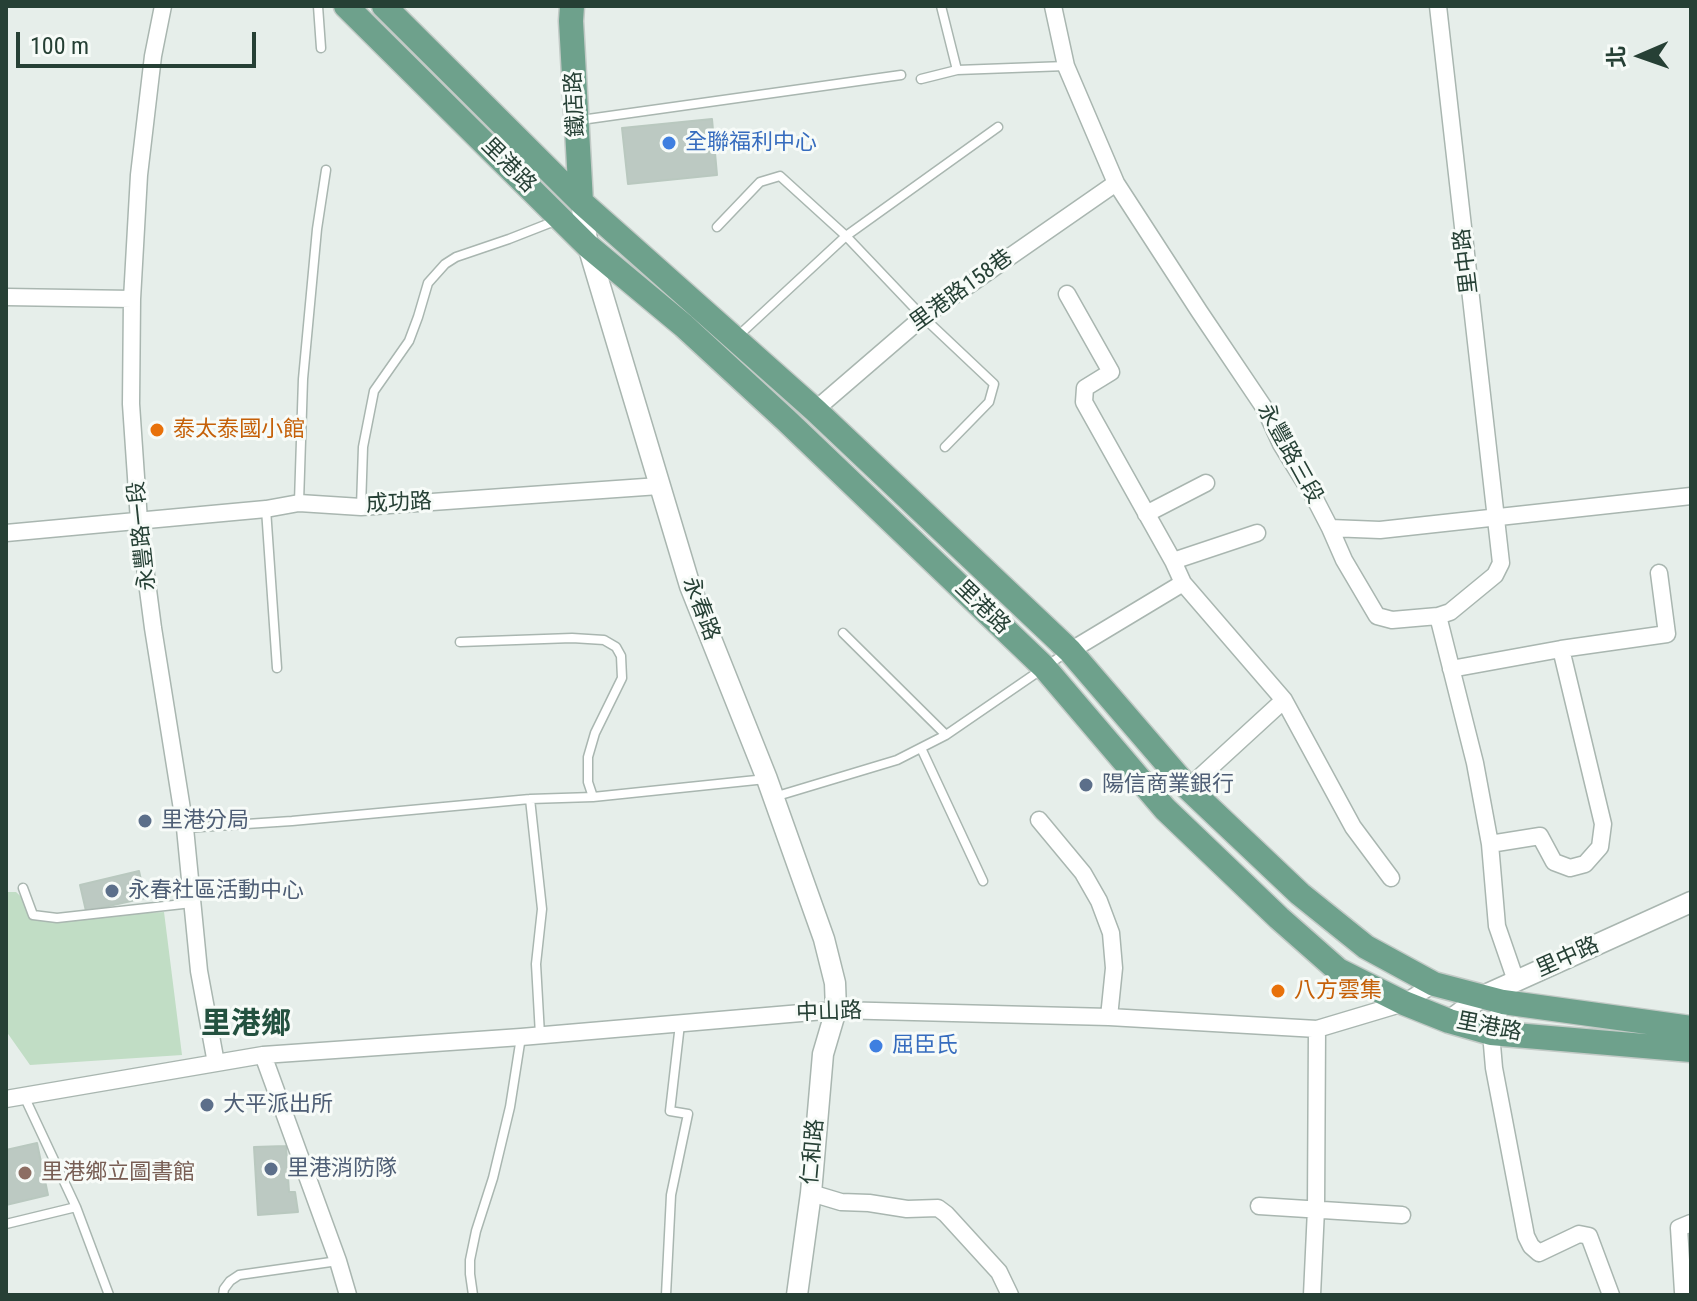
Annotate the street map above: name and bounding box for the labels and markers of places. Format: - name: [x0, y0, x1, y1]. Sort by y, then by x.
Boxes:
- place label: 全聯福利中心: [685, 130, 817, 156]
- marker: 全聯福利中心: [660, 134, 678, 152]
- place label: 泰太泰國小館: [173, 417, 305, 443]
- marker: 泰太泰國小館: [148, 421, 166, 439]
- place label: 陽信商業銀行: [1102, 772, 1234, 798]
- marker: 陽信商業銀行: [1077, 776, 1095, 794]
- place label: 里港分局: [161, 808, 249, 834]
- marker: 里港分局: [136, 812, 154, 830]
- place label: 永春社區活動中心: [128, 878, 304, 904]
- marker: 永春社區活動中心: [103, 882, 121, 900]
- place label: 八方雲集: [1294, 978, 1382, 1004]
- marker: 八方雲集: [1269, 982, 1287, 1000]
- place label: 屈臣氏: [892, 1033, 958, 1059]
- marker: 屈臣氏: [867, 1037, 885, 1055]
- place label: 大平派出所: [223, 1092, 333, 1118]
- marker: 大平派出所: [198, 1096, 216, 1114]
- place label: 里港消防隊: [287, 1156, 397, 1182]
- place label: 里港鄉立圖書館: [41, 1160, 195, 1186]
- marker: 里港消防隊: [262, 1160, 280, 1178]
- marker: 里港鄉立圖書館: [16, 1164, 34, 1182]

